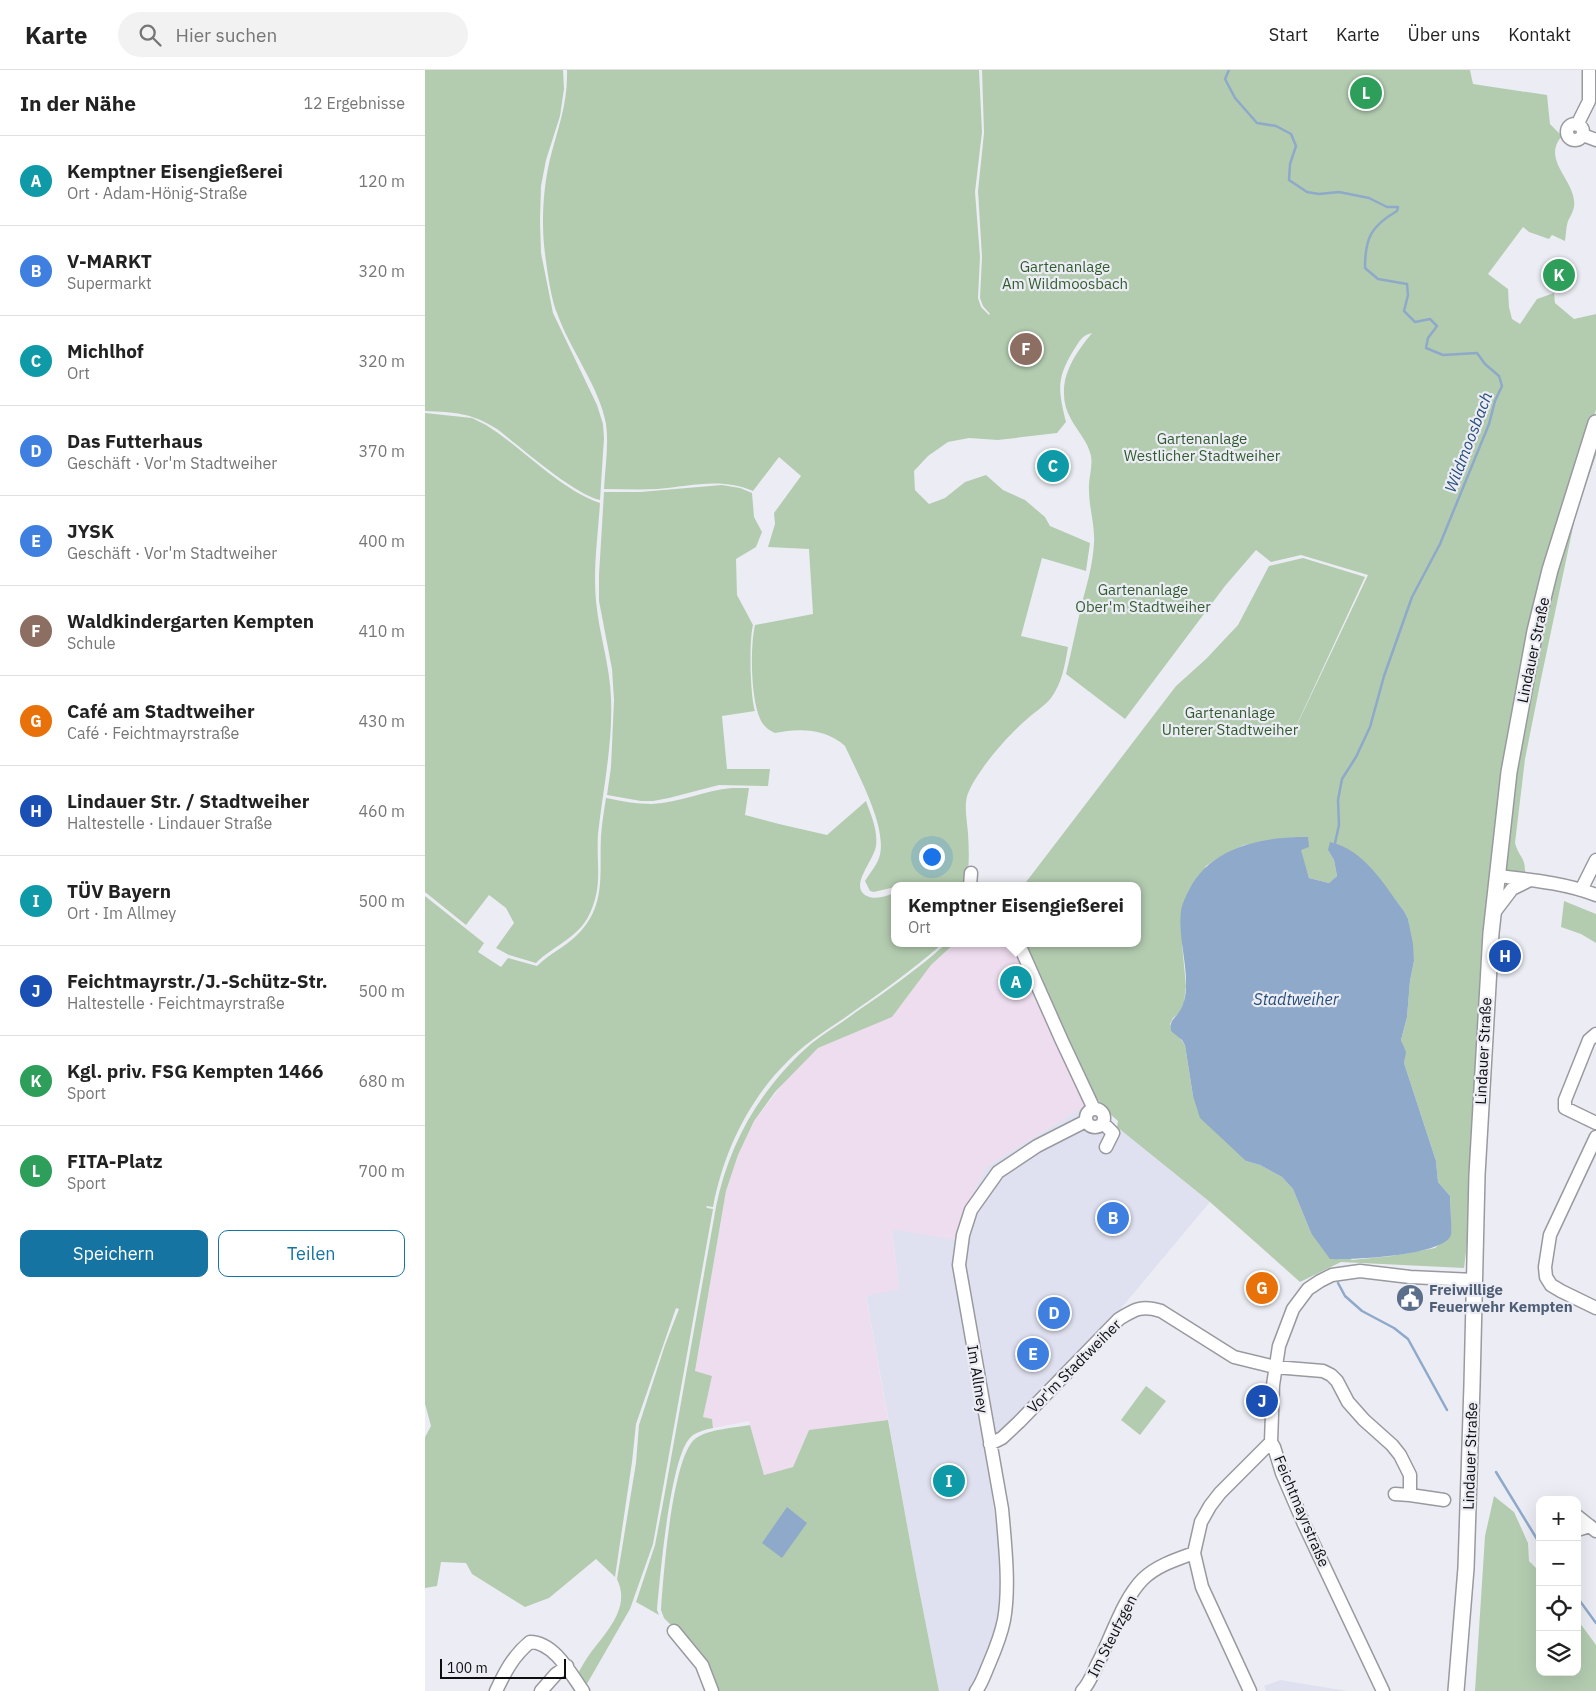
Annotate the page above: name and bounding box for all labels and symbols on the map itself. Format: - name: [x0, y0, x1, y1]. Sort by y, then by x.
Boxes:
- pin: L: [1350, 74, 1382, 112]
- pin: K: [1543, 256, 1575, 294]
- park label: Gartenanlage Am Wildmoosbach: [1002, 257, 1128, 293]
- pin: F: [1010, 330, 1042, 368]
- water label: Wildmoosbach: [1440, 389, 1496, 495]
- park label: Gartenanlage Westlicher Stadtweiher: [1124, 429, 1281, 465]
- pin: C: [1037, 447, 1069, 485]
- park label: Gartenanlage Ober'm Stadtweiher: [1075, 580, 1211, 616]
- street label: Lindauer Straße: [1513, 595, 1553, 705]
- park label: Gartenanlage Unterer Stadtweiher: [1162, 703, 1299, 739]
- your location: [919, 844, 945, 870]
- pin: H: [1489, 937, 1521, 975]
- pin: A: [1000, 963, 1032, 1001]
- water label: Stadtweiher: [1253, 989, 1340, 1009]
- street label: Lindauer Straße: [1471, 997, 1495, 1105]
- pin: B: [1097, 1199, 1129, 1237]
- pin: G: [1246, 1269, 1278, 1307]
- place label: Freiwillige Feuerwehr Kempten: [1429, 1280, 1573, 1316]
- public building icon: Freiwillige Feuerwehr Kempten: [1395, 1283, 1425, 1313]
- pin: D: [1038, 1294, 1070, 1332]
- street label: Vor'm Stadtweiher: [1023, 1315, 1125, 1417]
- pin: E: [1017, 1335, 1049, 1373]
- street label: Im Allmey: [963, 1343, 993, 1415]
- pin: J: [1246, 1382, 1278, 1420]
- street label: Lindauer Straße: [1459, 1402, 1481, 1510]
- street label: Feichtmayrstraße: [1270, 1452, 1334, 1570]
- pin: I: [933, 1462, 965, 1500]
- street label: Im Steufzgen: [1083, 1592, 1141, 1680]
- scale bar: [440, 1656, 566, 1679]

